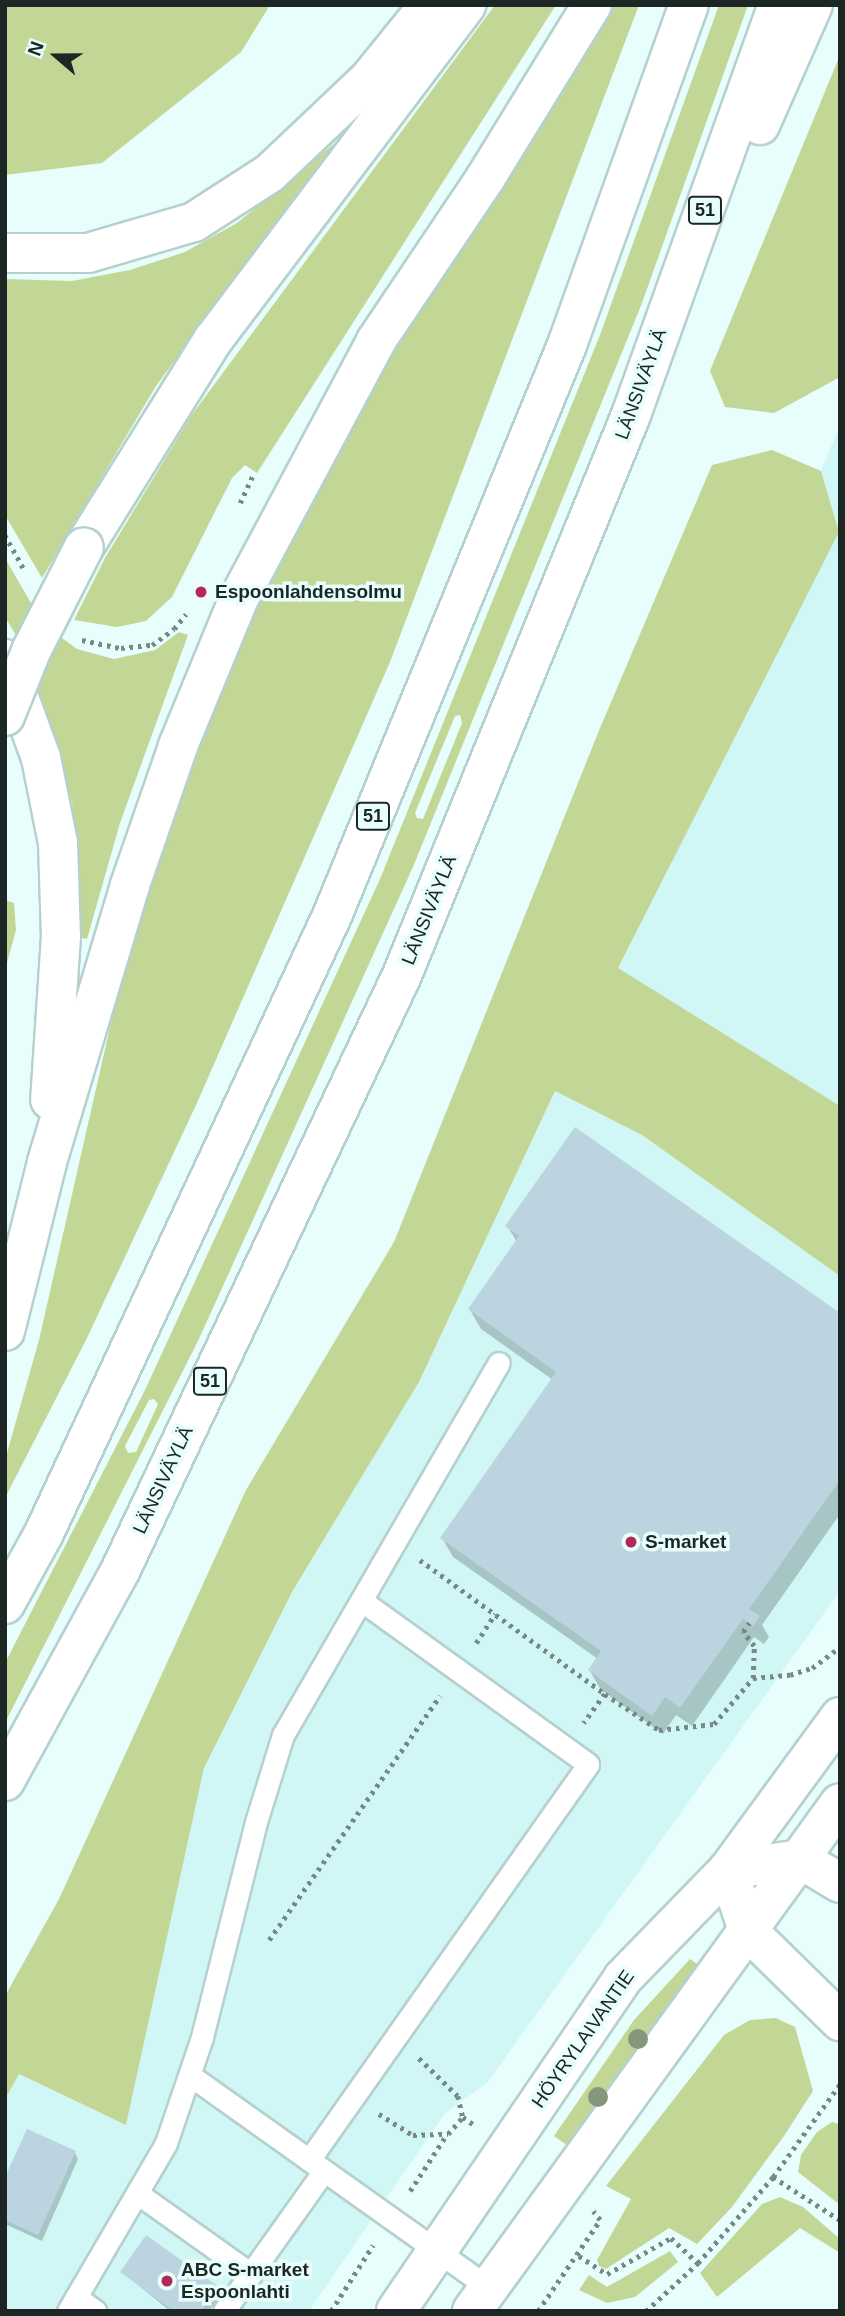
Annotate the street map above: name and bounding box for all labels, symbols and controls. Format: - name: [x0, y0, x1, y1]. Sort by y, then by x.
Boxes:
- north arrow: [21, 21, 91, 91]
- text: N: [24, 39, 48, 59]
- road number: 51: [688, 196, 722, 224]
- street label: LÄNSIVÄYLÄ: [610, 326, 672, 442]
- place label: Espoonlahdensolmu: [215, 581, 402, 603]
- marker: Espoonlahdensolmu: [193, 584, 209, 600]
- road number: 51: [356, 802, 390, 830]
- street label: LÄNSIVÄYLÄ: [397, 852, 461, 968]
- road number: 51: [192, 1366, 228, 1396]
- street label: LÄNSIVÄYLÄ: [128, 1423, 198, 1537]
- place label: S-market: [645, 1531, 726, 1553]
- marker: S-market: [623, 1534, 639, 1550]
- street label: HÖYRYLAIVANTIE: [527, 1966, 639, 2112]
- place label: ABC S-market Espoonlahti: [181, 2259, 309, 2303]
- marker: ABC S-market Espoonlahti: [159, 2273, 175, 2289]

